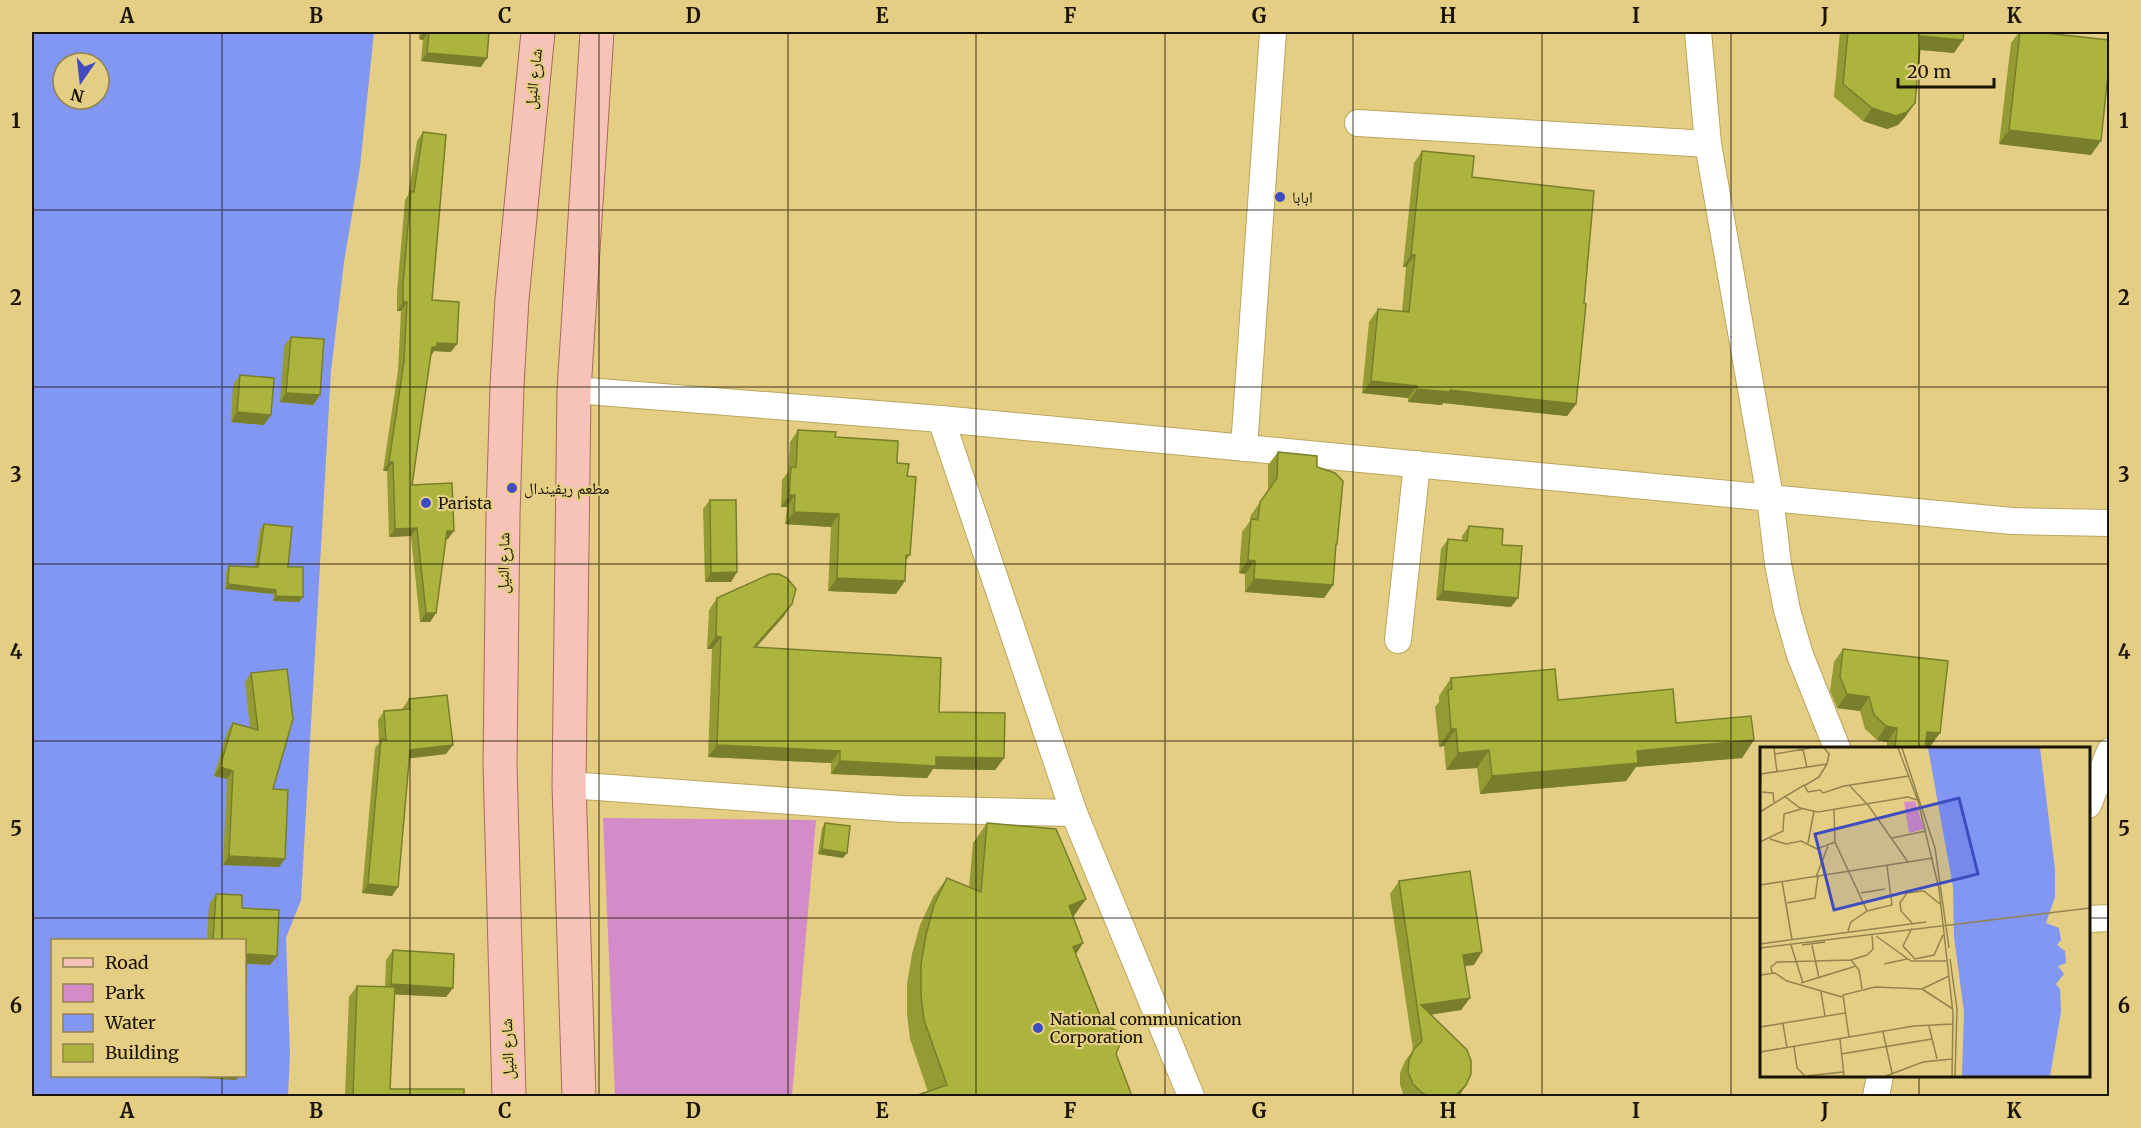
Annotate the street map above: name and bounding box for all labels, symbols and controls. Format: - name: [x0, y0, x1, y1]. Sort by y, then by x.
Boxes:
- text: A: [119, 3, 135, 28]
- text: B: [309, 3, 323, 28]
- text: C: [498, 3, 512, 28]
- text: D: [685, 3, 701, 28]
- text: E: [875, 3, 889, 28]
- text: F: [1064, 3, 1077, 28]
- text: G: [1252, 3, 1267, 28]
- text: H: [1440, 3, 1456, 28]
- text: I: [1632, 3, 1640, 28]
- text: J: [1820, 3, 1829, 28]
- text: K: [2007, 3, 2022, 28]
- street label: شارع النيل: [520, 47, 547, 111]
- north arrow: [51, 51, 111, 111]
- scale bar: [1898, 51, 1994, 89]
- text: 20 m: [1907, 60, 1951, 83]
- text: N: [68, 84, 86, 107]
- text: 1: [11, 108, 21, 133]
- text: 1: [2119, 108, 2129, 133]
- place label: ابابا: [1292, 187, 1313, 207]
- marker: ابابا: [1273, 190, 1287, 204]
- text: 2: [10, 285, 22, 310]
- text: 2: [2118, 285, 2130, 310]
- text: 3: [10, 462, 22, 487]
- text: 3: [2118, 462, 2130, 487]
- place label: مطعم ريفيندال: [524, 478, 609, 499]
- marker: مطعم ريفيندال: [505, 481, 519, 495]
- place label: Parista: [438, 493, 492, 513]
- marker: Parista: [419, 496, 433, 510]
- street label: شارع النيل: [492, 532, 515, 594]
- text: 4: [10, 639, 23, 664]
- text: 4: [2118, 639, 2131, 664]
- inset map: [1760, 747, 2090, 1077]
- text: 5: [10, 816, 22, 841]
- text: 5: [2118, 816, 2130, 841]
- legend: [51, 939, 246, 1077]
- text: Road: [105, 951, 149, 974]
- text: Park: [105, 981, 146, 1004]
- text: 6: [10, 993, 22, 1018]
- text: 6: [2118, 993, 2130, 1018]
- place label: National communication Corporation: [1050, 1009, 1242, 1047]
- text: Water: [104, 1011, 156, 1034]
- street label: شارع النيل: [496, 1018, 519, 1080]
- marker: National communication Corporation: [1031, 1021, 1045, 1035]
- text: Building: [105, 1041, 179, 1064]
- text: A: [119, 1098, 135, 1123]
- text: B: [309, 1098, 323, 1123]
- text: C: [498, 1098, 512, 1123]
- text: D: [685, 1098, 701, 1123]
- text: E: [875, 1098, 889, 1123]
- text: F: [1064, 1098, 1077, 1123]
- text: G: [1252, 1098, 1267, 1123]
- text: H: [1440, 1098, 1456, 1123]
- text: I: [1632, 1098, 1640, 1123]
- text: J: [1820, 1098, 1829, 1123]
- text: K: [2007, 1098, 2022, 1123]

